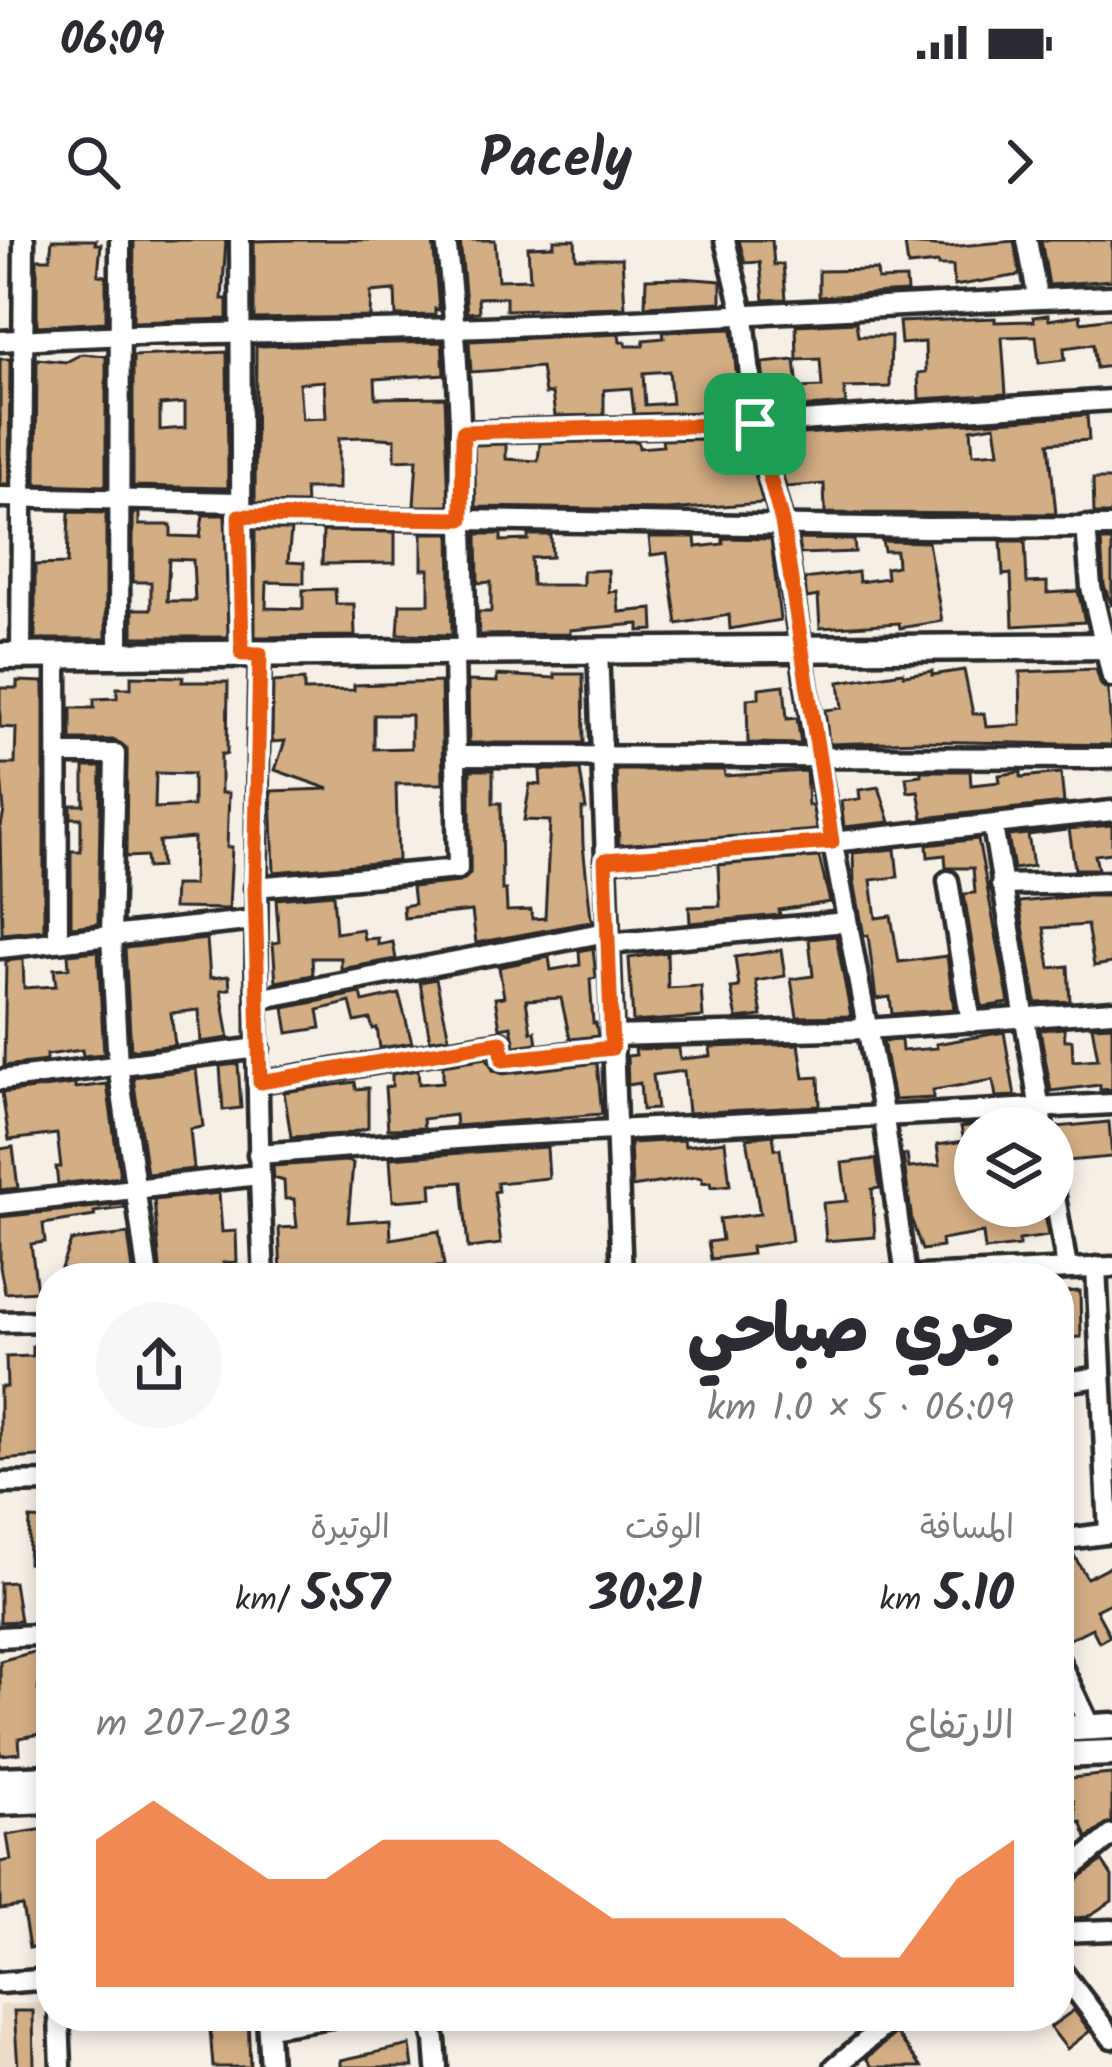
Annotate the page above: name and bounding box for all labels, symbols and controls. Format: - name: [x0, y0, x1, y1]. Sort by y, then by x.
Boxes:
- text: 06:09: [60, 6, 164, 78]
- text: Pacely: [480, 119, 632, 205]
- icon: search: [60, 129, 126, 195]
- icon: forward: [986, 129, 1052, 195]
- pin: [704, 373, 806, 475]
- icon: arrive: [722, 391, 788, 457]
- map controls: [954, 1107, 1074, 1227]
- button: layers: [954, 1107, 1074, 1227]
- text: جري صباحي: [687, 1281, 1014, 1386]
- button: share: [96, 1302, 222, 1428]
- text: 06:09 · 5 × 1.0 km: [707, 1379, 1014, 1441]
- text: الوتيرة: [310, 1503, 390, 1556]
- text: الوقت: [625, 1503, 702, 1556]
- text: المسافة: [920, 1503, 1014, 1556]
- text: 5:57: [302, 1556, 390, 1637]
- text: 30:21: [590, 1556, 702, 1637]
- text: 5.10: [935, 1556, 1014, 1637]
- text: /km: [235, 1575, 302, 1628]
- text: km: [880, 1575, 935, 1628]
- text: 203–207 m: [96, 1695, 291, 1757]
- text: الارتفاع: [905, 1697, 1014, 1759]

